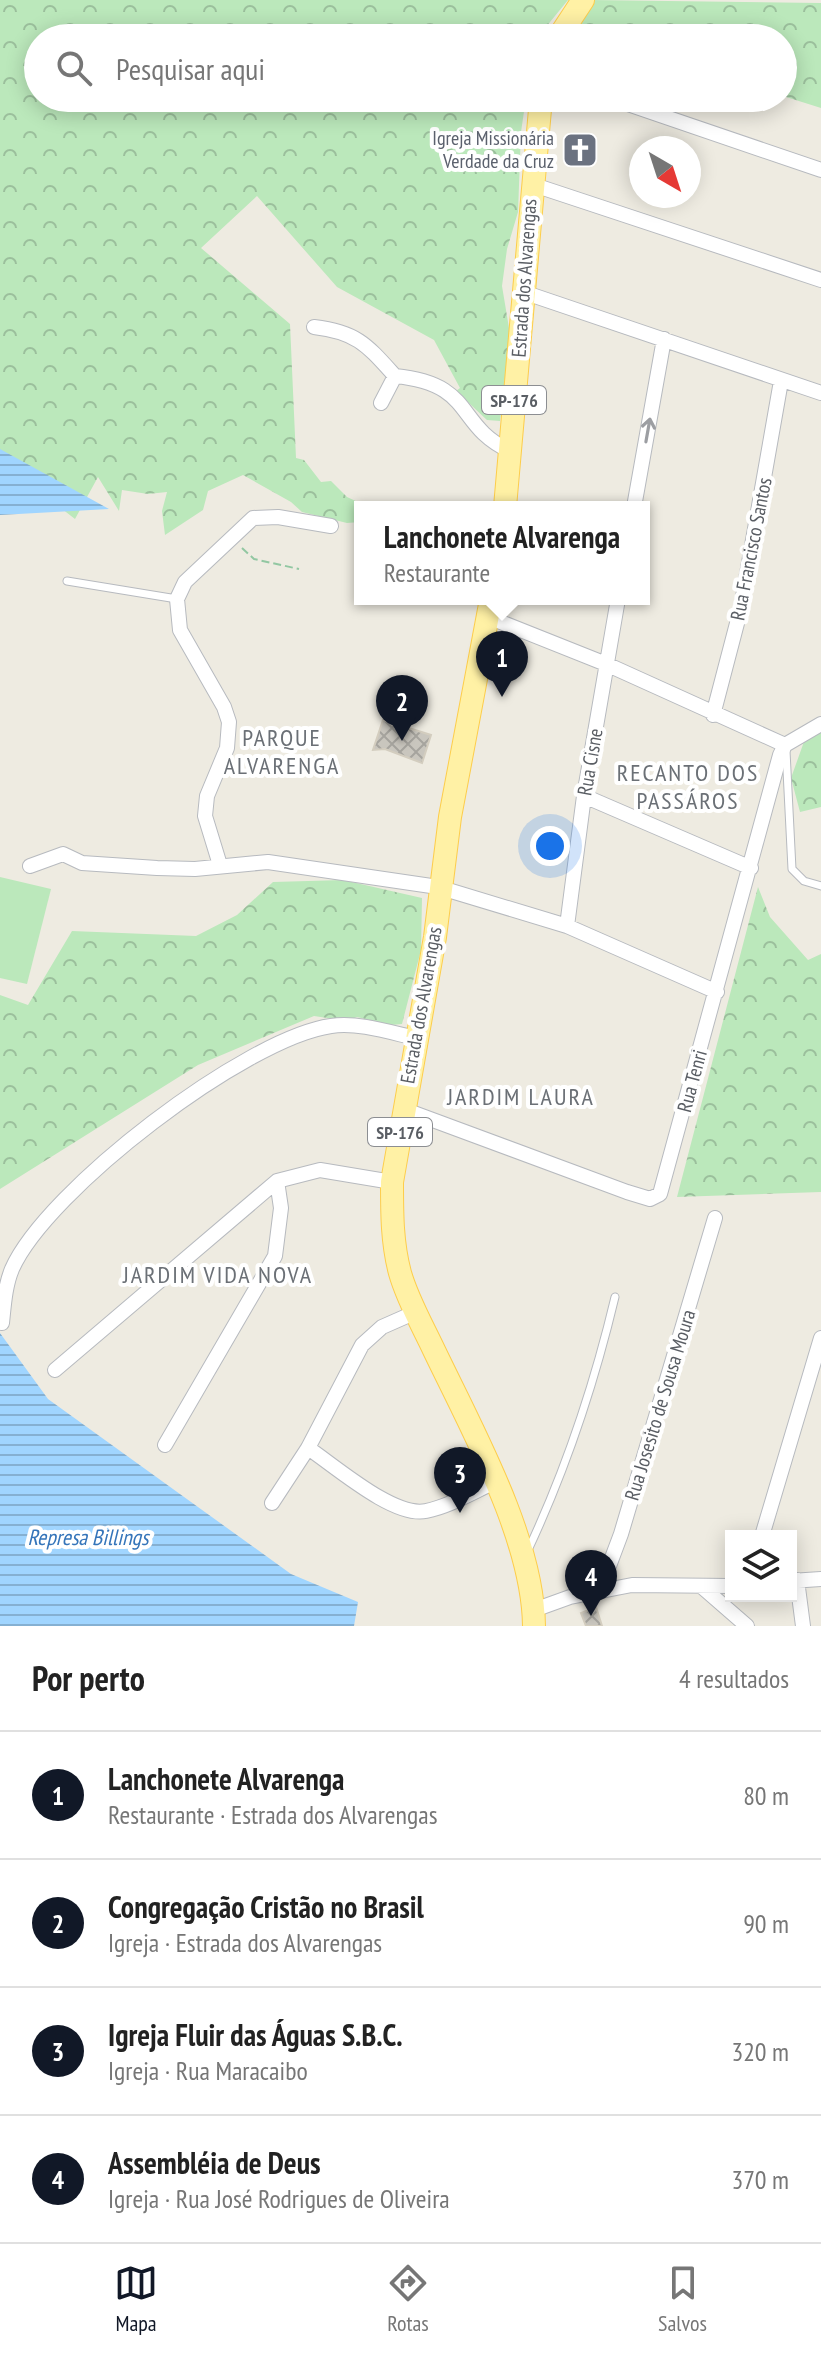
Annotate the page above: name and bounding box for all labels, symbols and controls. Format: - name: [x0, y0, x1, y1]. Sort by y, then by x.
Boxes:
- search box: [24, 24, 797, 112]
- icon: search: [52, 46, 96, 90]
- text: Pesquisar aqui: [116, 49, 265, 88]
- place label: Igreja Missionária Verdade da Cruz: [432, 125, 554, 174]
- church icon: Igreja Missionária Verdade da Cruz: [561, 131, 599, 169]
- north arrow: [629, 136, 701, 208]
- street label: Estrada dos Alvarengas: [505, 198, 543, 358]
- road number: SP-176: [482, 386, 546, 414]
- one-way arrow: [641, 418, 656, 443]
- street label: Rua Francisco Santos: [724, 475, 778, 623]
- popup: [354, 501, 650, 605]
- text: Lanchonete Alvarenga: [384, 517, 620, 556]
- text: Restaurante: [384, 556, 490, 589]
- pin: 1: [476, 631, 528, 697]
- pin: 2: [376, 675, 428, 741]
- district label: PARQUE ALVARENGA: [224, 722, 340, 781]
- street label: Rua Cisne: [571, 726, 609, 798]
- district label: RECANTO DOS PASSÁROS: [617, 757, 759, 816]
- your location: [530, 826, 570, 866]
- street label: Estrada dos Alvarengas: [394, 924, 448, 1085]
- street label: Rua Tenri: [671, 1047, 713, 1115]
- district label: JARDIM LAURA: [446, 1081, 595, 1112]
- road number: SP-176: [368, 1118, 432, 1146]
- district label: JARDIM VIDA NOVA: [122, 1259, 313, 1290]
- street label: Rua Josesito de Sousa Moura: [619, 1307, 701, 1503]
- pin: 3: [434, 1447, 486, 1513]
- water label: Represa Billings: [27, 1523, 151, 1551]
- map controls: [725, 1530, 797, 1602]
- button: layers: [725, 1530, 797, 1602]
- pin: 4: [565, 1550, 617, 1616]
- text: Por perto: [32, 1656, 145, 1700]
- text: 4 resultados: [679, 1662, 789, 1695]
- text: Lanchonete Alvarenga: [108, 1759, 344, 1798]
- text: 1: [52, 1779, 64, 1812]
- text: 80 m: [743, 1779, 789, 1812]
- text: Restaurante · Estrada dos Alvarengas: [108, 1798, 437, 1831]
- text: Congregação Cristão no Brasil: [108, 1887, 424, 1926]
- text: 2: [52, 1907, 64, 1940]
- text: 90 m: [743, 1907, 789, 1940]
- text: Igreja · Estrada dos Alvarengas: [108, 1926, 382, 1959]
- text: Igreja Fluir das Águas S.B.C.: [108, 2015, 403, 2054]
- text: 3: [52, 2035, 64, 2068]
- text: 320 m: [731, 2035, 789, 2068]
- text: Igreja · Rua Maracaibo: [108, 2054, 308, 2087]
- text: Assembléia de Deus: [108, 2143, 321, 2182]
- text: 4: [52, 2163, 64, 2196]
- text: 370 m: [731, 2163, 789, 2196]
- text: Igreja · Rua José Rodrigues de Oliveira: [108, 2182, 450, 2215]
- tab: Mapa: [114, 2261, 158, 2337]
- tab: Rotas: [386, 2261, 430, 2337]
- tab: Salvos: [658, 2261, 707, 2337]

